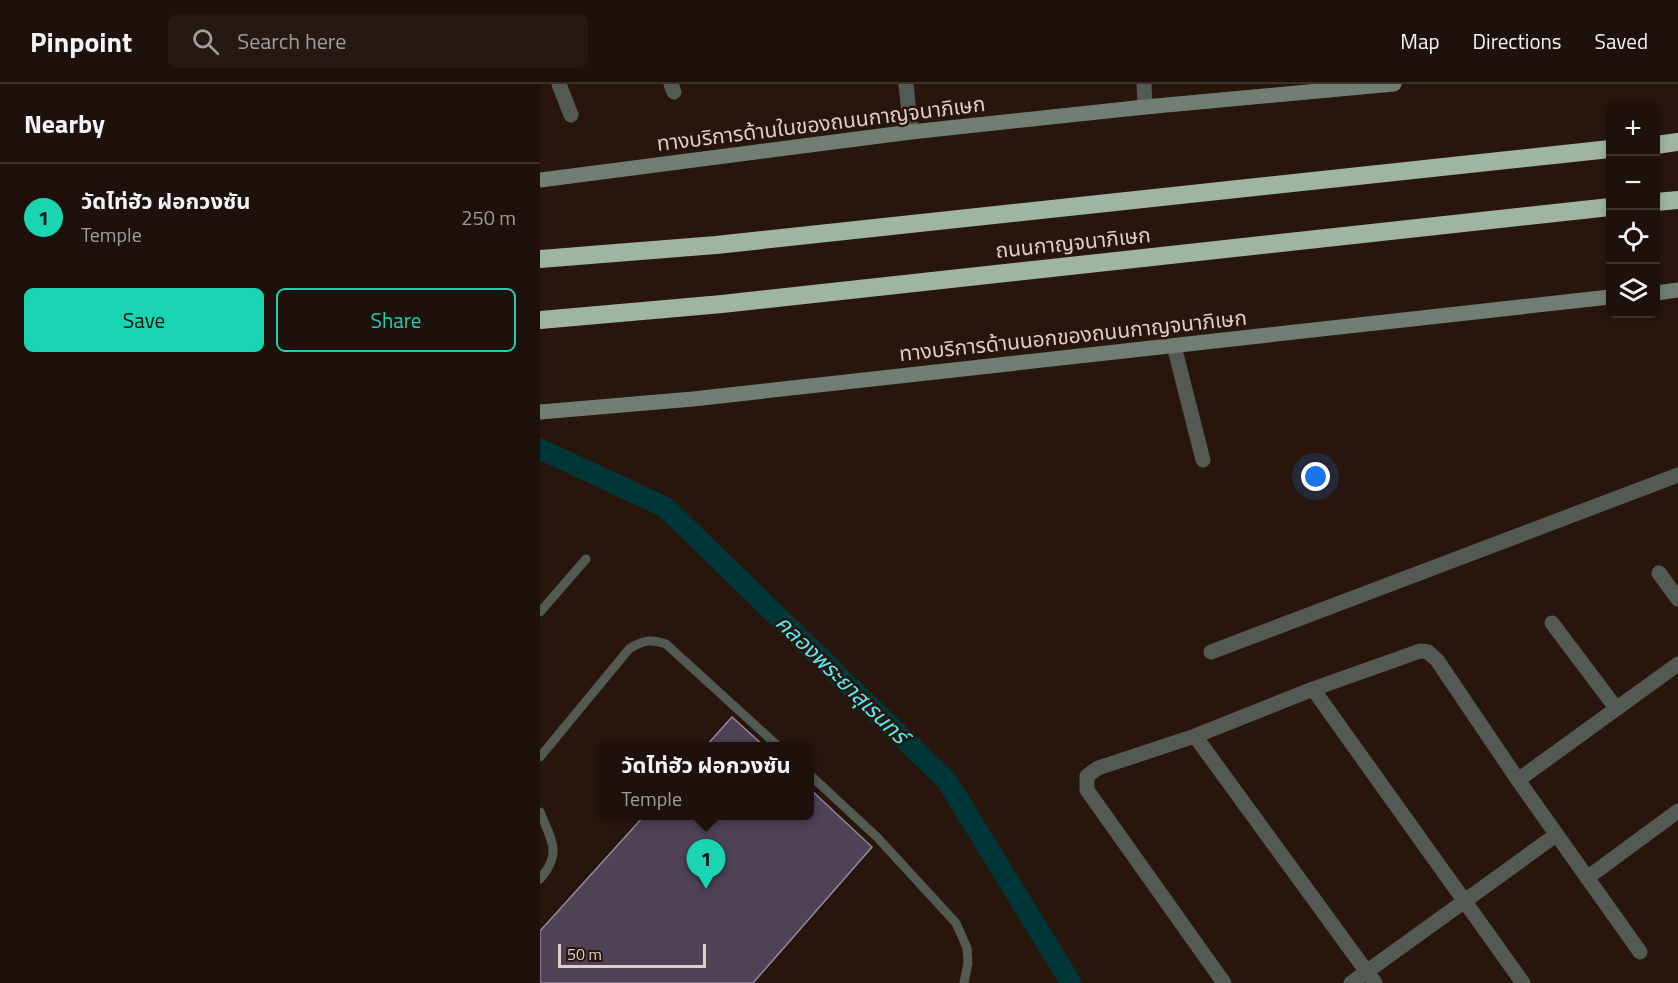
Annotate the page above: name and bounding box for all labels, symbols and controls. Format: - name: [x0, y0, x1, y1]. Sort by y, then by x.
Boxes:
- search box: [168, 14, 588, 68]
- text: Pinpoint: [30, 20, 132, 63]
- text: Search here: [237, 24, 346, 58]
- icon: search: [189, 25, 222, 58]
- text: Map: [1400, 25, 1440, 57]
- text: Directions: [1473, 25, 1562, 57]
- text: Saved: [1595, 25, 1648, 57]
- street label: ทางบริการด้านในของถนนกาญจนาภิเษก: [655, 87, 987, 159]
- map controls: [1606, 102, 1660, 318]
- button: +: [1606, 102, 1660, 156]
- text: Nearby: [24, 104, 105, 143]
- button: −: [1606, 156, 1660, 210]
- text: วัดไท่ฮัว ฝอกวงซัน: [81, 184, 250, 218]
- text: 1: [38, 202, 49, 233]
- text: 250 m: [461, 202, 516, 233]
- button: locate: [1606, 210, 1660, 264]
- street label: ถนนกาญจนาภิเษก: [994, 218, 1152, 266]
- text: Temple: [81, 219, 142, 250]
- button: layers: [1606, 264, 1660, 318]
- button: Save: [24, 288, 264, 352]
- button: Share: [276, 288, 516, 352]
- street label: ทางบริการด้านนอกของถนนกาญจนาภิเษก: [897, 301, 1248, 369]
- your location: [1301, 462, 1330, 491]
- water label: คลองพระยาสุเรนทร์: [768, 607, 920, 755]
- popup: [598, 742, 814, 820]
- text: วัดไท่ฮัว ฝอกวงซัน: [621, 748, 791, 782]
- text: Temple: [621, 783, 682, 814]
- pin: 1: [686, 840, 726, 889]
- scale bar: [558, 941, 706, 968]
- text: 50 m: [567, 942, 602, 966]

